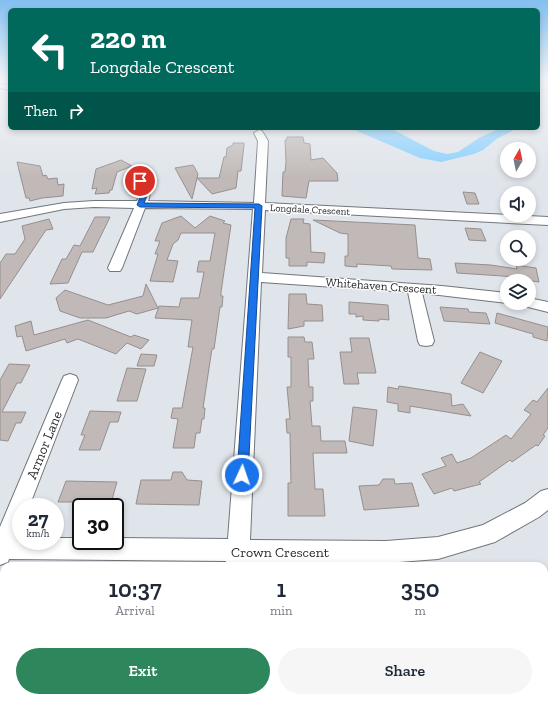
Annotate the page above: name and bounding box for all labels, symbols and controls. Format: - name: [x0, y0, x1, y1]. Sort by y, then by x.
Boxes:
- text: 220 m: [90, 22, 166, 55]
- icon: left: [24, 24, 76, 76]
- text: Longdale Crescent: [90, 56, 234, 78]
- icon: right: [65, 100, 87, 122]
- text: Then: [24, 102, 57, 120]
- north arrow: [500, 142, 536, 178]
- map controls: [500, 142, 536, 310]
- pin: [123, 164, 157, 198]
- icon: arrive: [129, 170, 151, 192]
- button: sound: [500, 186, 536, 222]
- street label: Longdale Crescent: [270, 202, 351, 218]
- button: search: [500, 230, 536, 266]
- button: layers: [500, 274, 536, 310]
- street label: Whitehaven Crescent: [325, 275, 437, 297]
- street label: Armor Lane: [23, 408, 66, 482]
- position arrow: [221, 454, 263, 496]
- speed limit sign: 30: [72, 498, 124, 550]
- text: 27: [28, 507, 48, 531]
- text: km/h: [27, 528, 49, 540]
- street label: Crown Crescent: [231, 544, 330, 561]
- text: 10:37: [108, 574, 162, 603]
- text: 1: [276, 574, 286, 603]
- text: 350: [401, 574, 440, 603]
- text: Arrival: [115, 603, 155, 618]
- text: min: [270, 603, 292, 618]
- text: m: [415, 603, 426, 618]
- button: Exit: [16, 648, 270, 694]
- button: Share: [278, 648, 532, 694]

